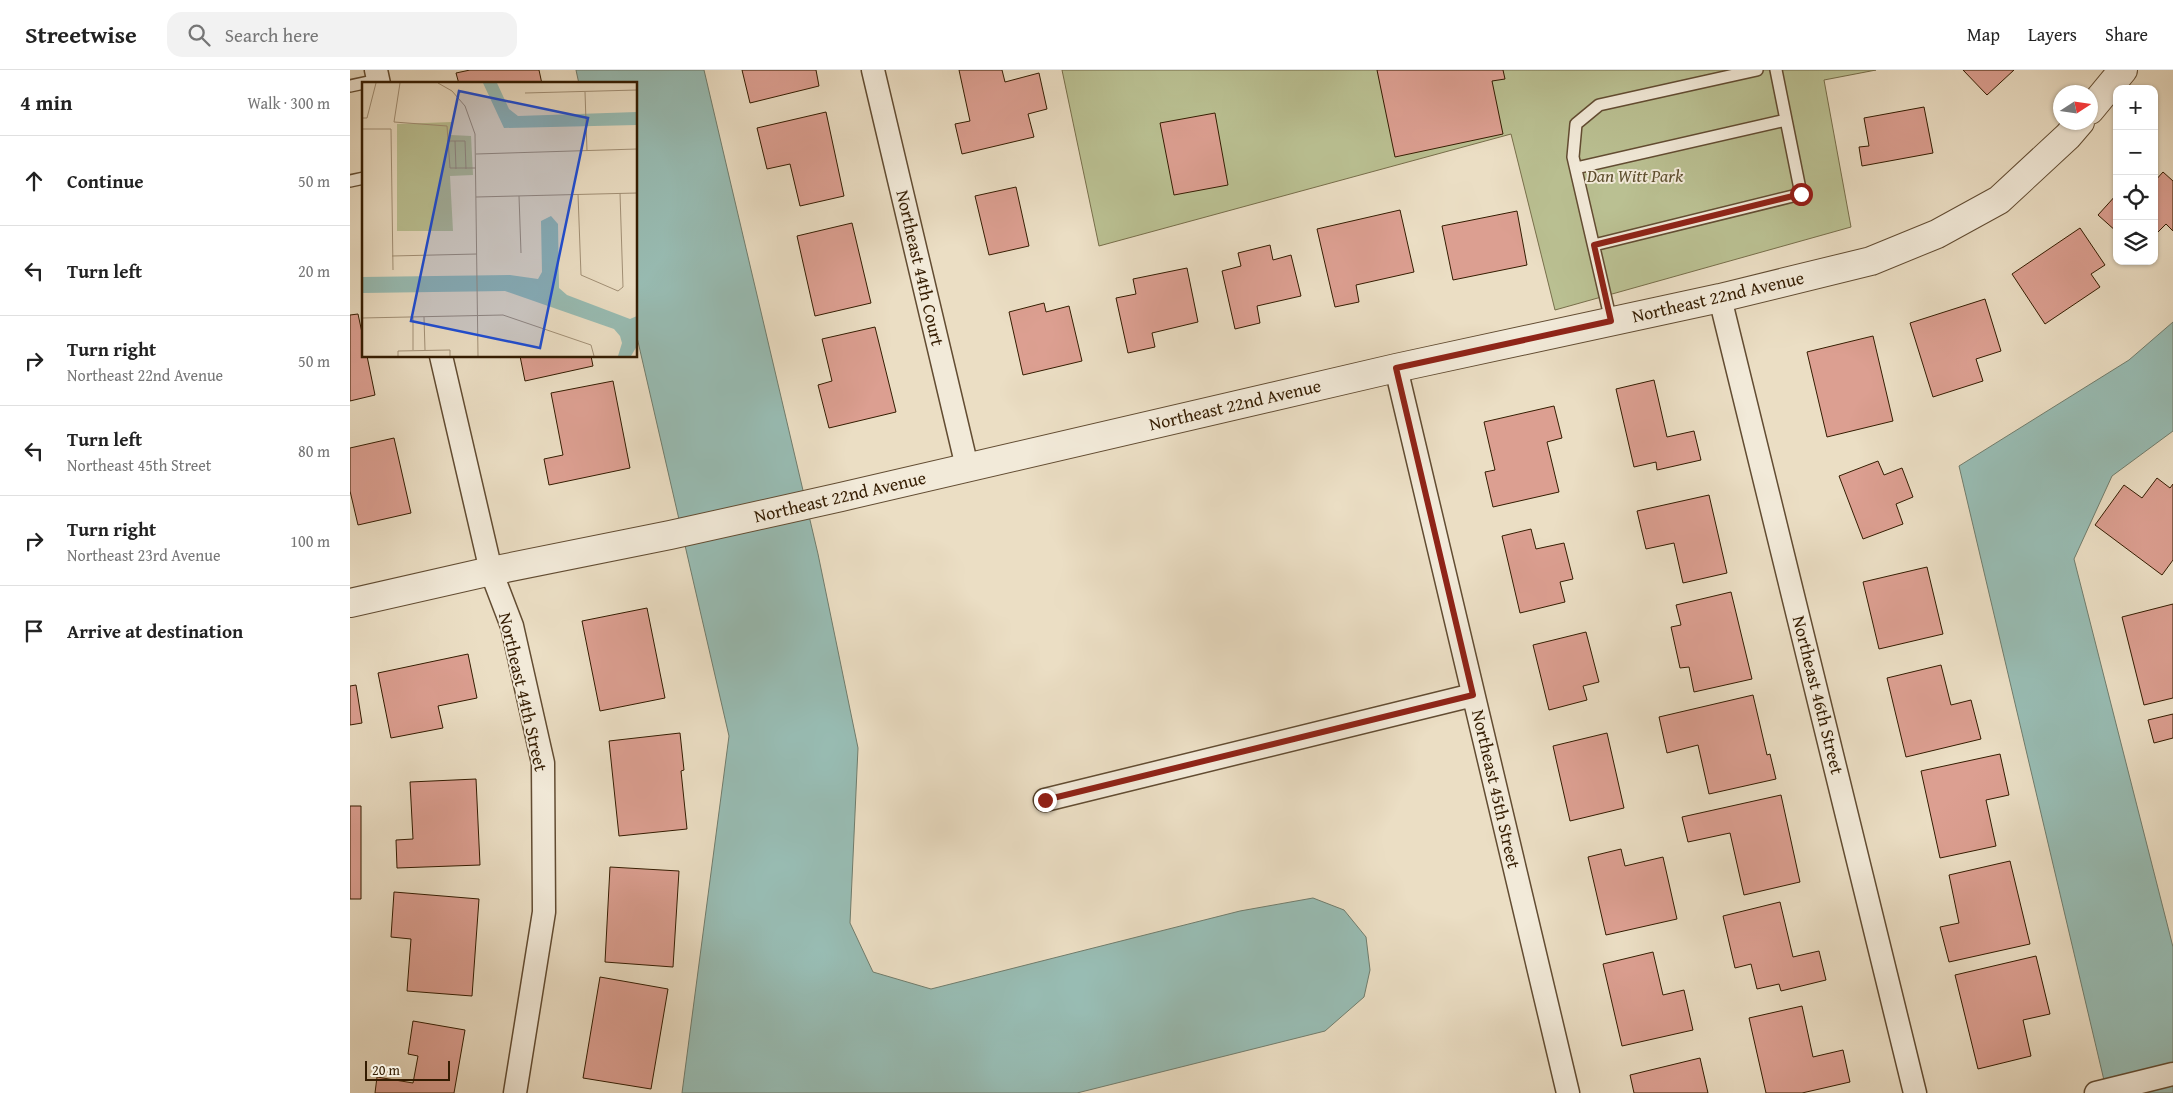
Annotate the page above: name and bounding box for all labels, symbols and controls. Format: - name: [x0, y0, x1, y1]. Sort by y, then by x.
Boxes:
- search box: [167, 12, 517, 57]
- text: Streetwise: [25, 17, 137, 52]
- icon: search: [185, 21, 213, 49]
- text: Search here: [225, 21, 319, 49]
- text: Map: [1967, 21, 2000, 48]
- text: Layers: [2028, 21, 2077, 48]
- text: Share: [2105, 21, 2148, 48]
- inset map: [362, 82, 638, 358]
- north arrow: [2053, 85, 2098, 130]
- map controls: [2113, 85, 2158, 265]
- button: +: [2113, 85, 2158, 130]
- text: 4 min: [20, 87, 72, 118]
- text: Walk · 300 m: [247, 91, 330, 115]
- button: −: [2113, 130, 2158, 175]
- park label: Dan Witt Park: [1586, 162, 1684, 189]
- icon: ahead: [20, 167, 48, 195]
- text: Continue: [67, 167, 144, 195]
- text: 50 m: [298, 169, 330, 193]
- button: locate: [2113, 175, 2158, 220]
- route start: [1790, 183, 1813, 206]
- street label: Northeast 44th Court: [889, 187, 952, 349]
- button: layers: [2113, 220, 2158, 265]
- icon: left: [20, 257, 48, 285]
- text: Turn left: [67, 257, 142, 285]
- text: 20 m: [298, 259, 330, 283]
- street label: Northeast 22nd Avenue: [1629, 264, 1806, 329]
- text: Turn right: [67, 335, 156, 363]
- icon: right: [20, 347, 48, 375]
- text: 50 m: [298, 349, 330, 373]
- text: Northeast 22nd Avenue: [67, 363, 223, 387]
- street label: Northeast 22nd Avenue: [1146, 372, 1323, 437]
- text: Turn left: [67, 425, 142, 453]
- icon: left: [20, 437, 48, 465]
- text: 80 m: [298, 439, 330, 463]
- text: Northeast 45th Street: [67, 453, 211, 477]
- street label: Northeast 22nd Avenue: [751, 464, 928, 529]
- text: Turn right: [67, 515, 156, 543]
- icon: right: [20, 527, 48, 555]
- text: 100 m: [290, 529, 330, 553]
- text: Northeast 23rd Avenue: [67, 543, 221, 567]
- street label: Northeast 44th Street: [492, 610, 555, 775]
- street label: Northeast 46th Street: [1786, 613, 1851, 778]
- icon: arrive: [20, 617, 48, 645]
- text: Arrive at destination: [67, 617, 243, 645]
- street label: Northeast 45th Street: [1465, 707, 1528, 872]
- route end: [1034, 789, 1057, 812]
- scale bar: [365, 1058, 450, 1081]
- text: 20 m: [372, 1060, 400, 1080]

